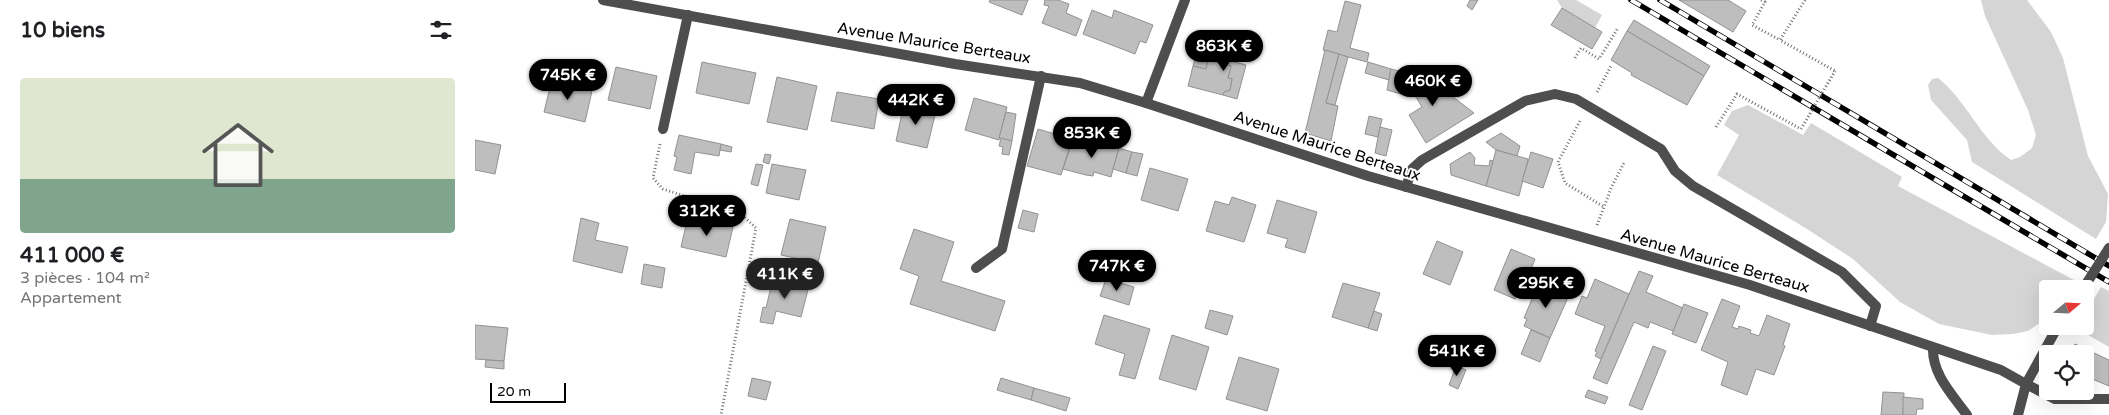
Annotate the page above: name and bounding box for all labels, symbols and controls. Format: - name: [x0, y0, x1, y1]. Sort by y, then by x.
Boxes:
- icon: filters: [427, 16, 455, 44]
- text: 10 biens: [20, 18, 105, 43]
- street label: Avenue Maurice Berteaux: [836, 18, 1032, 68]
- pin: 863K €: [1183, 30, 1265, 72]
- text: 863K €: [1196, 36, 1252, 56]
- pin: 745K €: [527, 58, 609, 101]
- pin: 460K €: [1392, 64, 1474, 107]
- text: 745K €: [540, 65, 596, 85]
- text: 460K €: [1405, 71, 1461, 91]
- pin: 442K €: [875, 84, 957, 126]
- text: 442K €: [888, 90, 944, 110]
- street label: Avenue Maurice Berteaux: [1231, 106, 1423, 186]
- icon: home: [193, 110, 283, 200]
- pin: 853K €: [1051, 116, 1133, 159]
- text: 853K €: [1064, 123, 1120, 143]
- pin: 312K €: [666, 194, 748, 237]
- text: 312K €: [679, 201, 735, 221]
- street label: Avenue Maurice Berteaux: [1618, 224, 1812, 298]
- text: 411 000 €: [20, 243, 124, 268]
- pin: 747K €: [1076, 250, 1158, 292]
- text: 747K €: [1089, 256, 1145, 276]
- pin: 411K €: [744, 258, 826, 300]
- text: 411K €: [757, 264, 813, 284]
- pin: 295K €: [1505, 266, 1587, 309]
- text: 3 pièces · 104 m²: [20, 268, 150, 288]
- text: 295K €: [1518, 273, 1574, 293]
- north arrow: [2039, 280, 2094, 335]
- map controls: [2039, 280, 2094, 400]
- text: Appartement: [20, 288, 122, 308]
- pin: 541K €: [1416, 334, 1498, 377]
- text: 541K €: [1429, 341, 1485, 361]
- button: locate: [2039, 345, 2094, 400]
- scale bar: [490, 380, 566, 403]
- text: 20 m: [497, 383, 531, 400]

